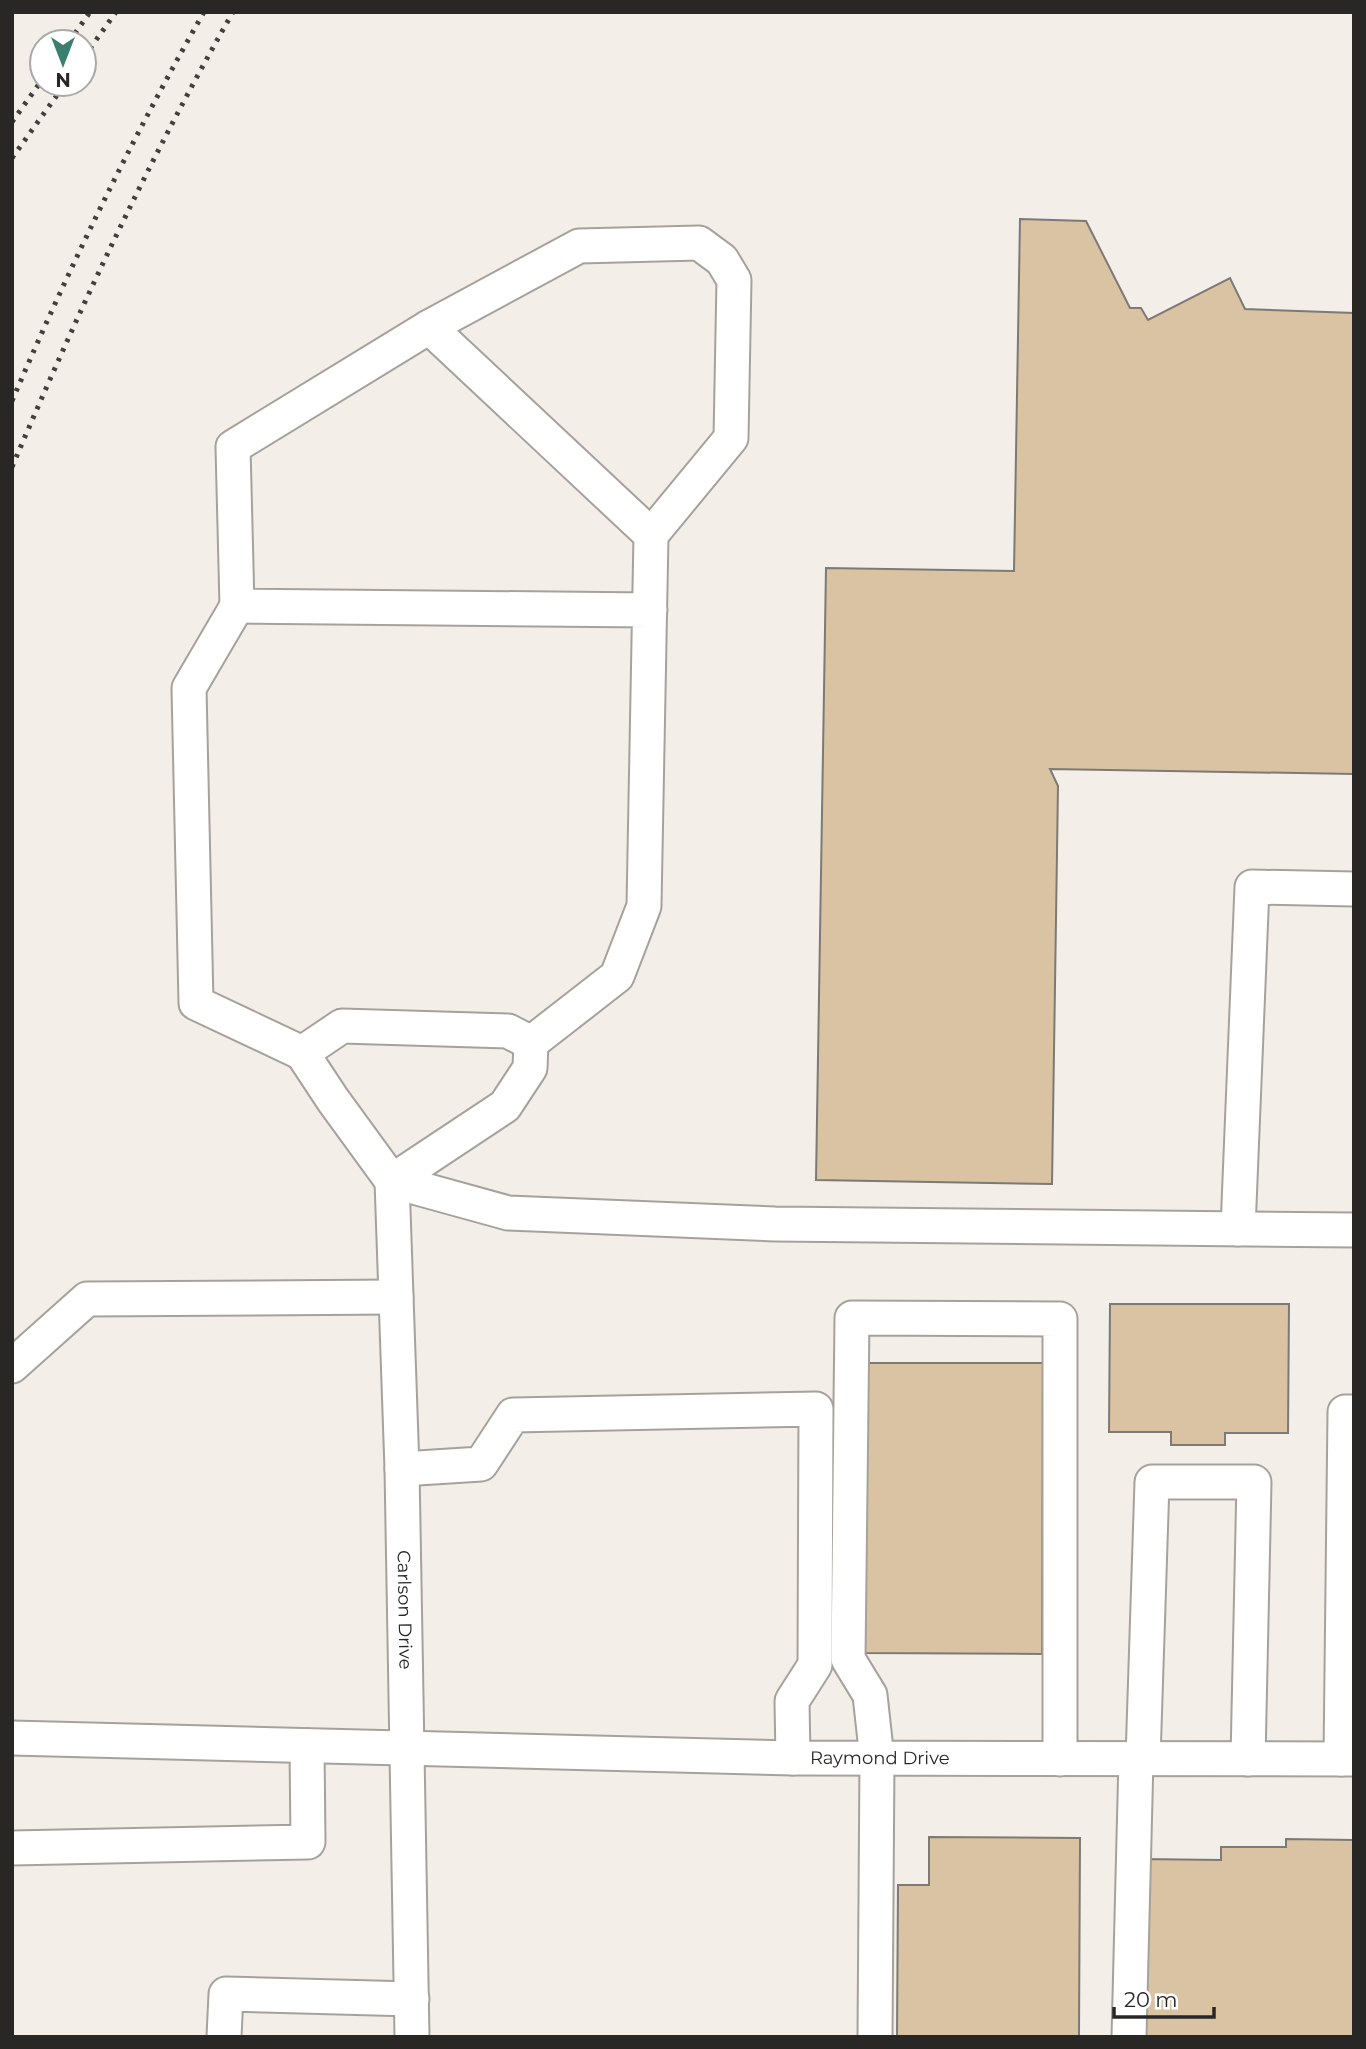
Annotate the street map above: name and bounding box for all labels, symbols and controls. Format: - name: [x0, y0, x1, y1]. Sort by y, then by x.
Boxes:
- north arrow: [28, 28, 98, 98]
- text: N: [55, 68, 71, 91]
- street label: Carlson Drive: [392, 1550, 417, 1670]
- street label: Raymond Drive: [810, 1747, 950, 1769]
- scale bar: [1114, 1976, 1214, 2020]
- text: 20 m: [1124, 1987, 1178, 2012]

